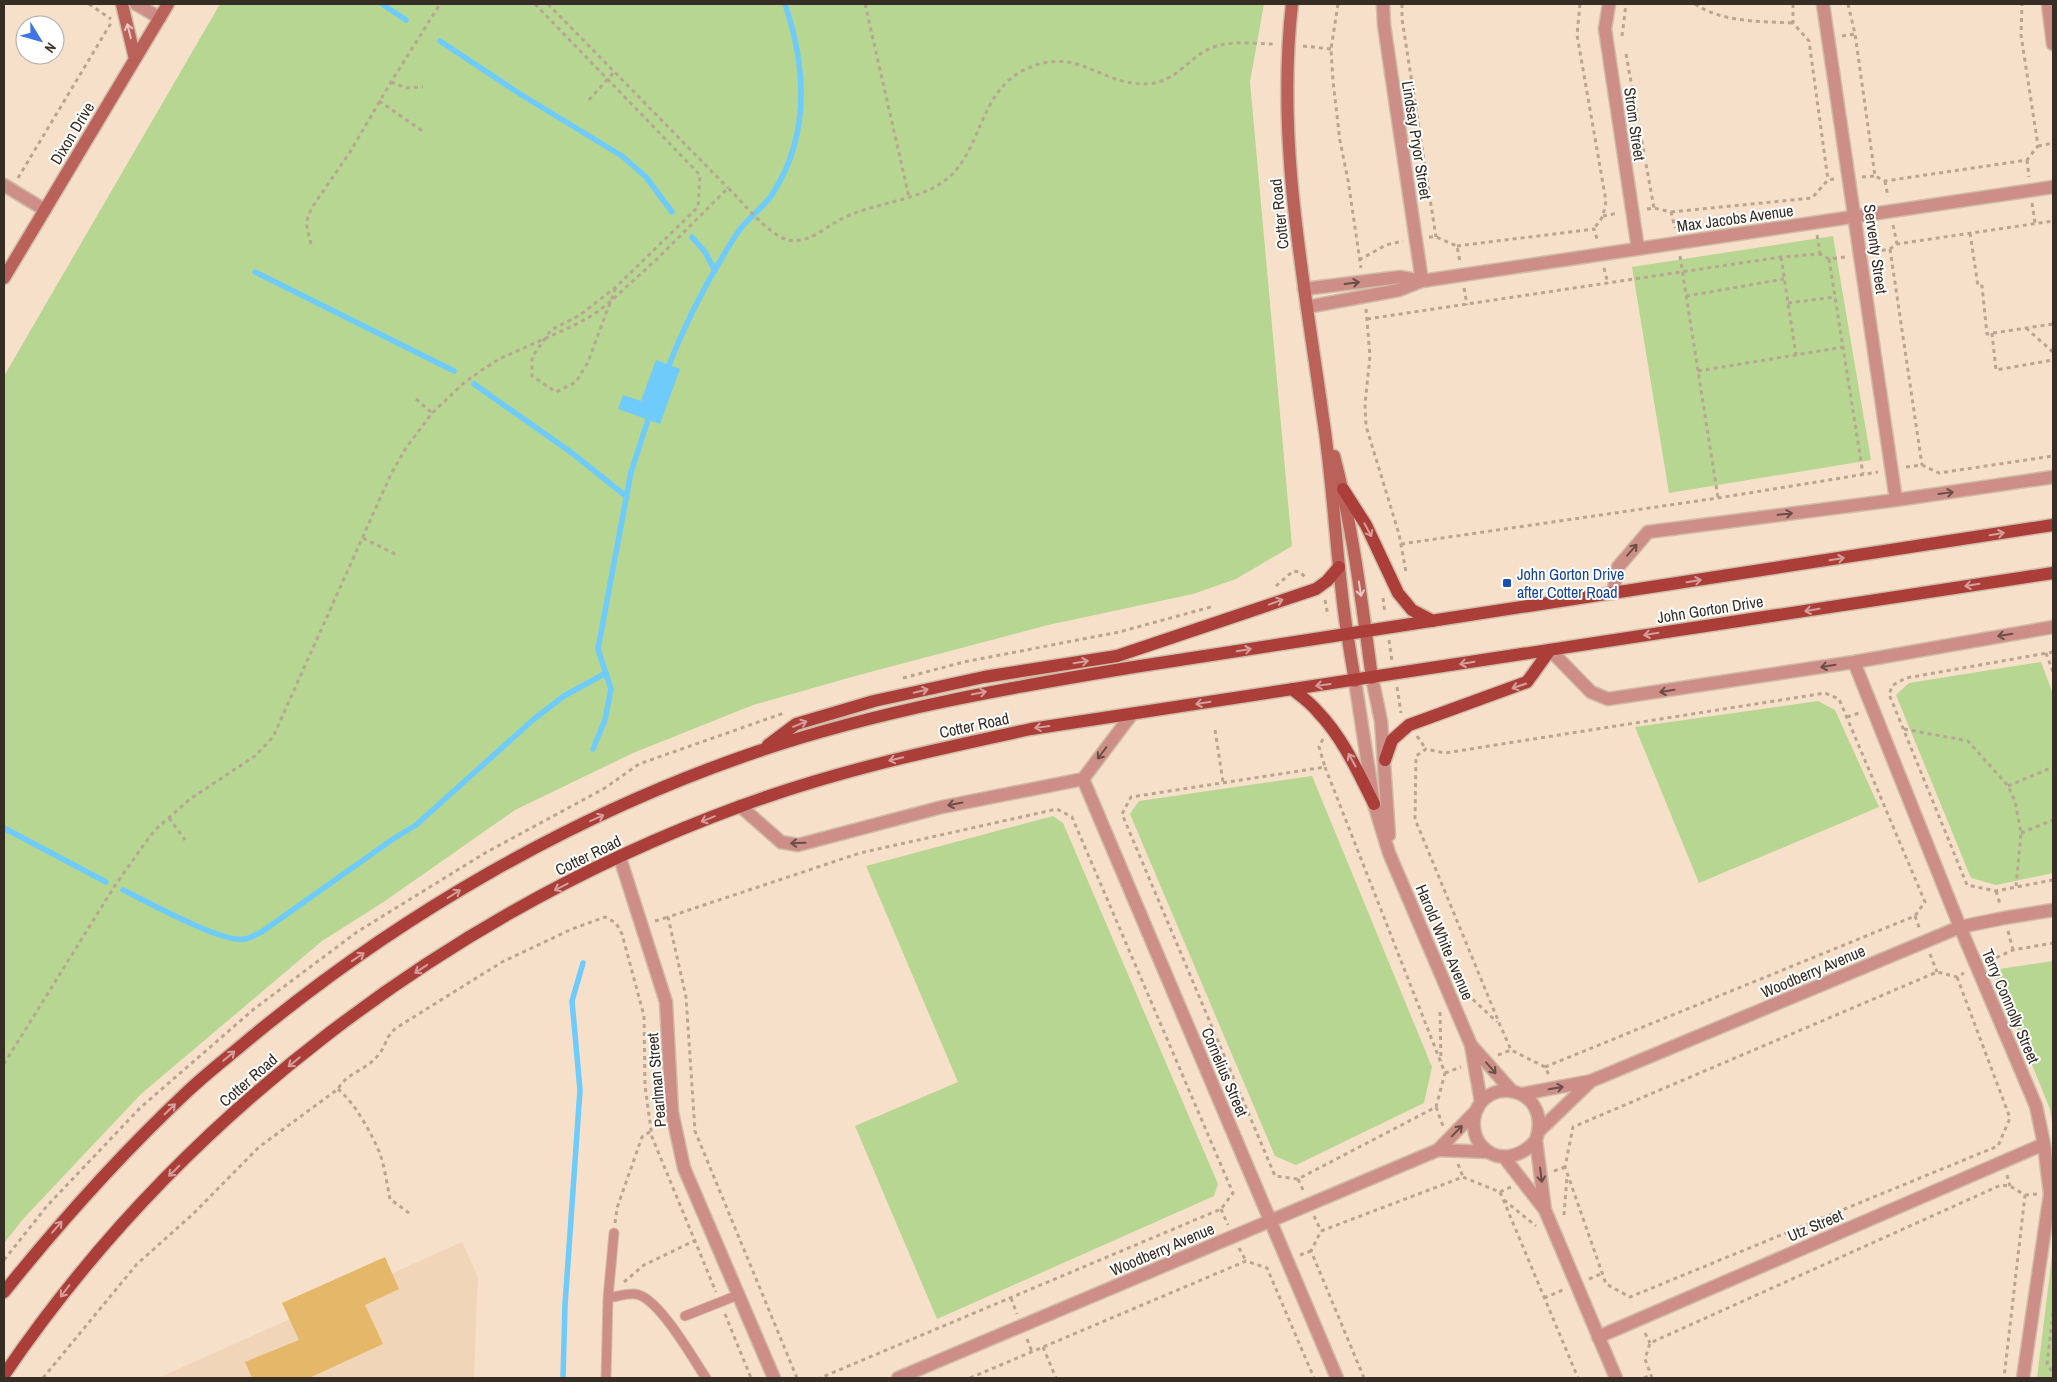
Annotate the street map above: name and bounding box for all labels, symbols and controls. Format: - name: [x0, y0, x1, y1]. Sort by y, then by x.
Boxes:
- north arrow: [15, 15, 65, 65]
- one-way arrow: [124, 24, 133, 40]
- text: N: [41, 39, 60, 57]
- street label: Lindsay Pryor Street: [1397, 79, 1437, 201]
- street label: Strom Street: [1619, 86, 1651, 162]
- street label: Dixon Drive: [45, 98, 99, 168]
- street label: Cotter Road: [1264, 178, 1294, 250]
- street label: Max Jacobs Avenue: [1675, 199, 1795, 237]
- street label: Serventy Street: [1859, 203, 1893, 296]
- one-way arrow: [1344, 278, 1360, 288]
- one-way arrow: [1938, 487, 1954, 497]
- one-way arrow: [1777, 509, 1793, 519]
- one-way arrow: [1363, 523, 1373, 538]
- one-way arrow: [1989, 529, 2005, 539]
- one-way arrow: [1626, 544, 1638, 557]
- one-way arrow: [1828, 553, 1844, 563]
- place label: John Gorton Drive after Cotter Road: [1517, 563, 1624, 603]
- one-way arrow: [1686, 575, 1702, 585]
- marker: John Gorton Drive after Cotter Road: [1501, 577, 1513, 589]
- one-way arrow: [1355, 580, 1365, 596]
- one-way arrow: [1965, 581, 1981, 591]
- street label: John Gorton Drive: [1655, 590, 1765, 628]
- one-way arrow: [1268, 597, 1284, 606]
- one-way arrow: [1804, 605, 1820, 615]
- one-way arrow: [1643, 630, 1659, 640]
- one-way arrow: [1998, 631, 2014, 641]
- one-way arrow: [1235, 644, 1251, 654]
- one-way arrow: [1073, 656, 1089, 666]
- one-way arrow: [1459, 658, 1475, 668]
- one-way arrow: [1820, 662, 1836, 672]
- one-way arrow: [1316, 680, 1332, 690]
- one-way arrow: [1511, 681, 1527, 691]
- one-way arrow: [913, 686, 929, 695]
- one-way arrow: [1660, 686, 1676, 696]
- one-way arrow: [971, 688, 987, 698]
- one-way arrow: [1195, 698, 1211, 708]
- street label: Cotter Road: [937, 707, 1011, 743]
- one-way arrow: [792, 718, 807, 728]
- one-way arrow: [1034, 723, 1050, 733]
- one-way arrow: [1097, 746, 1108, 759]
- one-way arrow: [1347, 753, 1356, 768]
- one-way arrow: [889, 755, 905, 764]
- one-way arrow: [948, 800, 964, 809]
- one-way arrow: [589, 812, 604, 822]
- one-way arrow: [701, 815, 717, 824]
- street label: Cotter Road: [551, 830, 625, 880]
- one-way arrow: [790, 838, 806, 847]
- street label: Harold White Avenue: [1411, 881, 1479, 1003]
- one-way arrow: [554, 883, 569, 892]
- one-way arrow: [446, 888, 460, 898]
- street label: Woodberry Avenue: [1758, 939, 1868, 1003]
- street label: Terry Connolly Street: [1977, 945, 2045, 1067]
- one-way arrow: [351, 952, 365, 962]
- one-way arrow: [414, 964, 428, 974]
- street label: Cornelius Street: [1196, 1024, 1254, 1120]
- street label: Pearlman Street: [641, 1031, 671, 1128]
- street label: Cotter Road: [214, 1048, 282, 1112]
- one-way arrow: [223, 1050, 236, 1062]
- one-way arrow: [288, 1056, 301, 1067]
- one-way arrow: [1485, 1061, 1497, 1074]
- one-way arrow: [1548, 1082, 1564, 1092]
- one-way arrow: [164, 1103, 176, 1115]
- one-way arrow: [1451, 1125, 1463, 1137]
- one-way arrow: [168, 1165, 180, 1177]
- one-way arrow: [1536, 1166, 1546, 1182]
- street label: Utz Street: [1784, 1203, 1846, 1247]
- street label: Woodberry Avenue: [1107, 1217, 1217, 1281]
- one-way arrow: [51, 1221, 63, 1234]
- one-way arrow: [59, 1284, 70, 1297]

